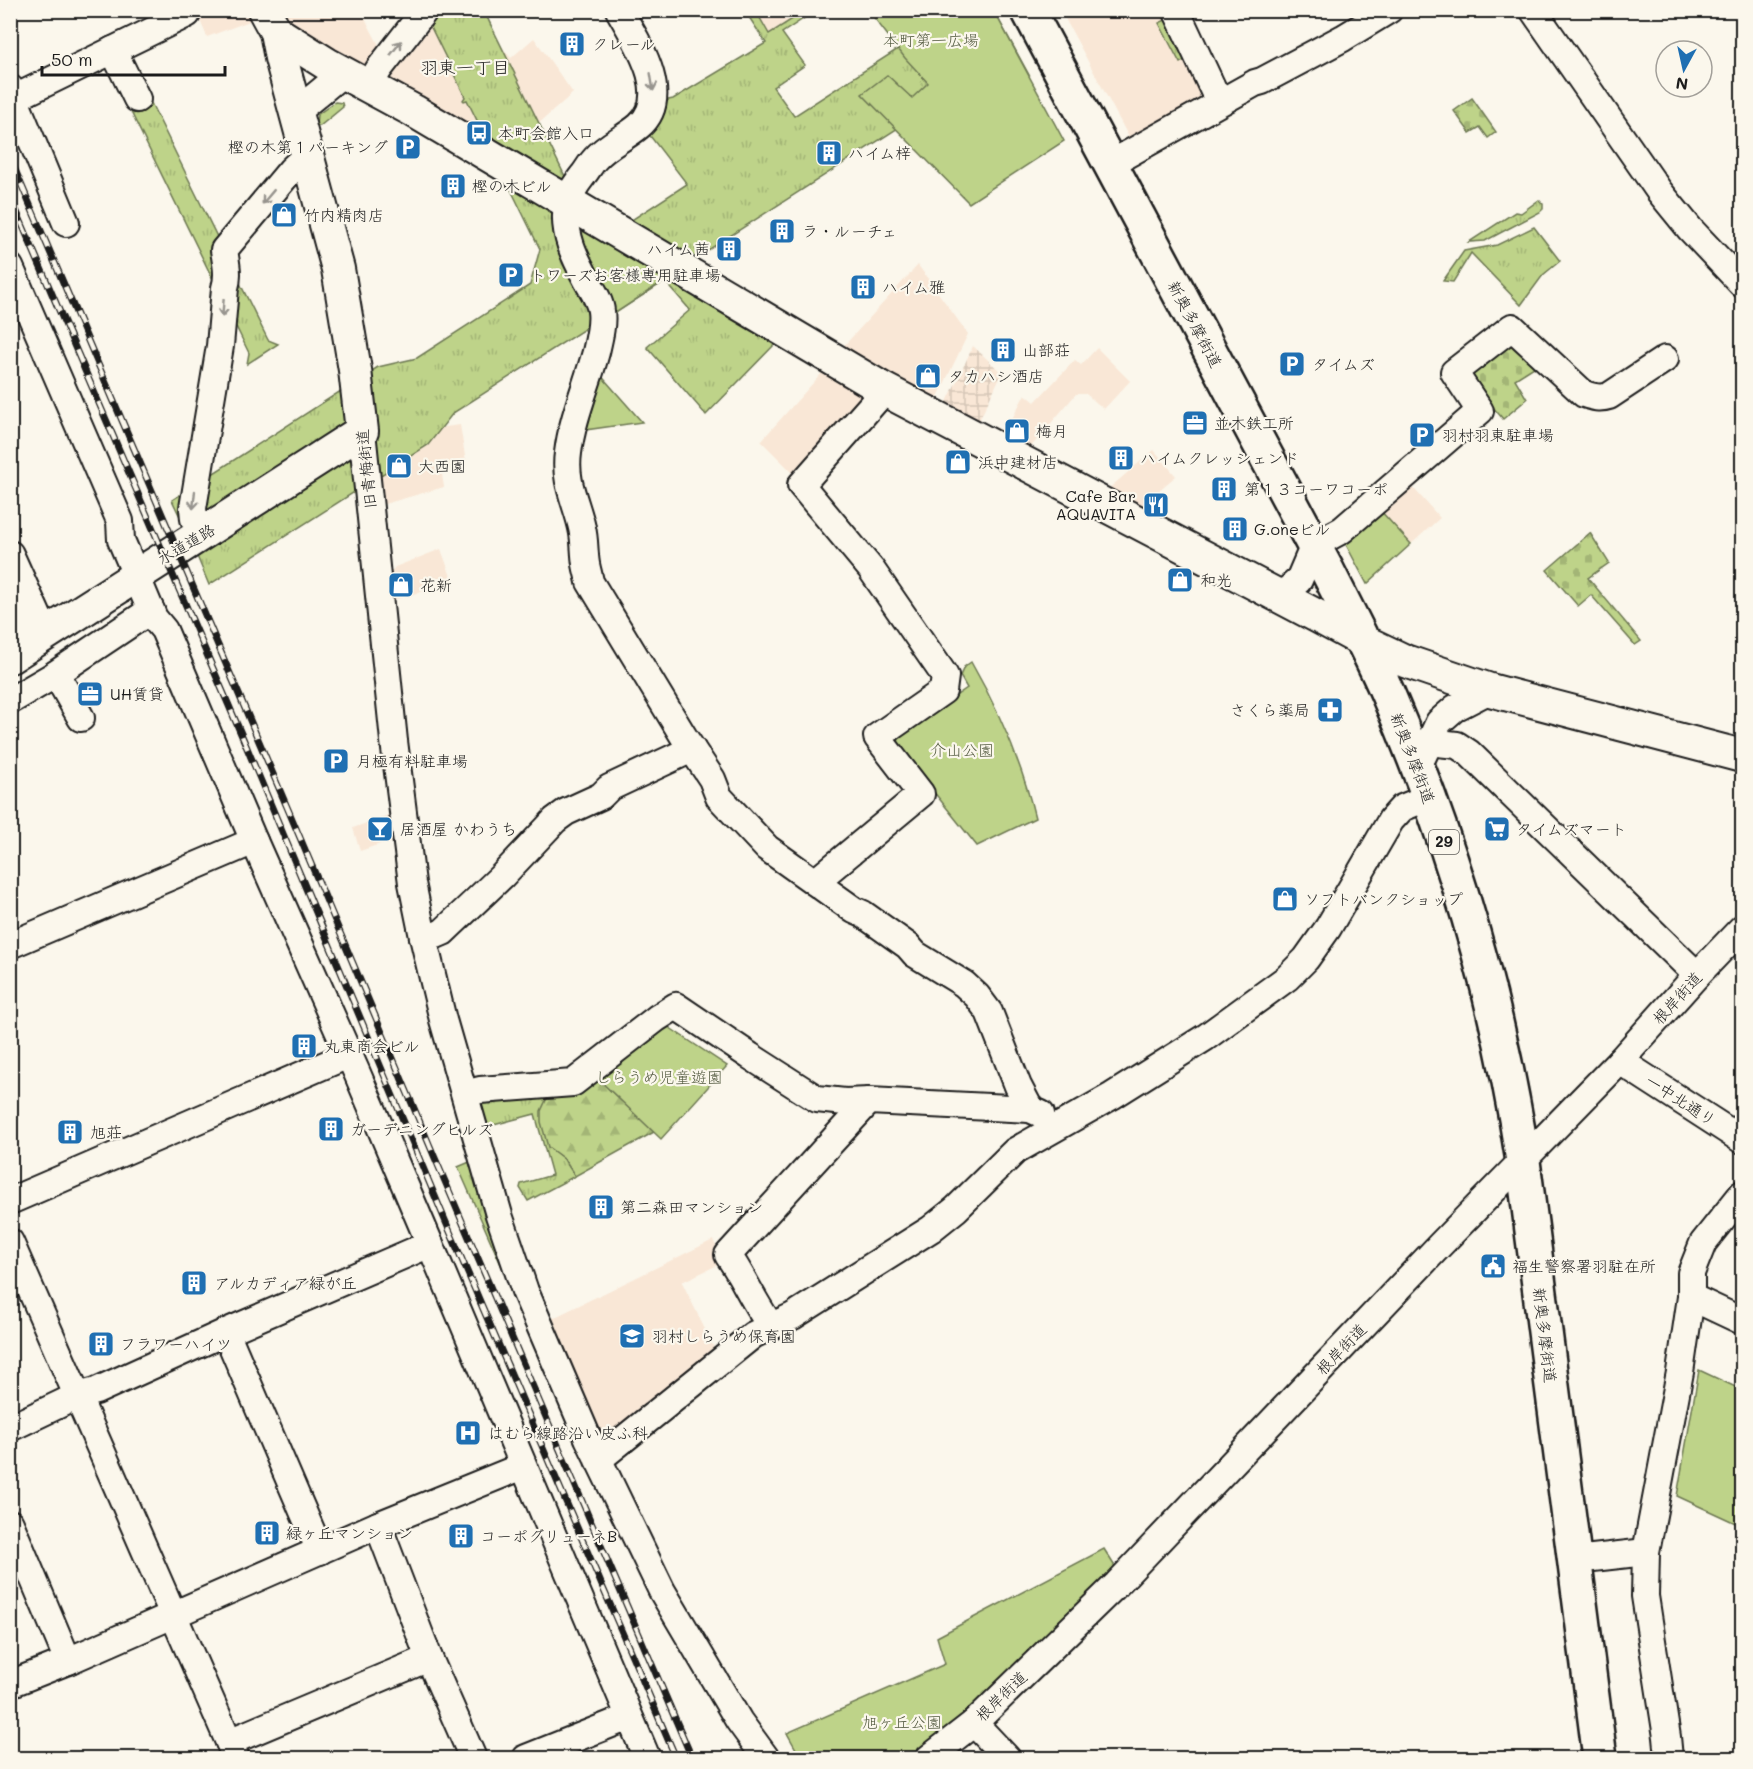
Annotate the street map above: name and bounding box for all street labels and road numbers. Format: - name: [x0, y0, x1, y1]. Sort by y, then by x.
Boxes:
- street label: 新奥多摩街道: [1164, 276, 1227, 371]
- street label: 旧青梅街道: [351, 428, 380, 510]
- street label: 水道道路: [153, 518, 219, 569]
- street label: 新奥多摩街道: [1386, 709, 1440, 806]
- road number: 29: [1429, 830, 1459, 854]
- street label: 根岸街道: [1647, 967, 1706, 1028]
- street label: 一中北通り: [1642, 1069, 1721, 1130]
- street label: 新奥多摩街道: [1529, 1286, 1562, 1384]
- street label: 根岸街道: [1311, 1318, 1370, 1379]
- street label: 根岸街道: [970, 1666, 1031, 1725]

